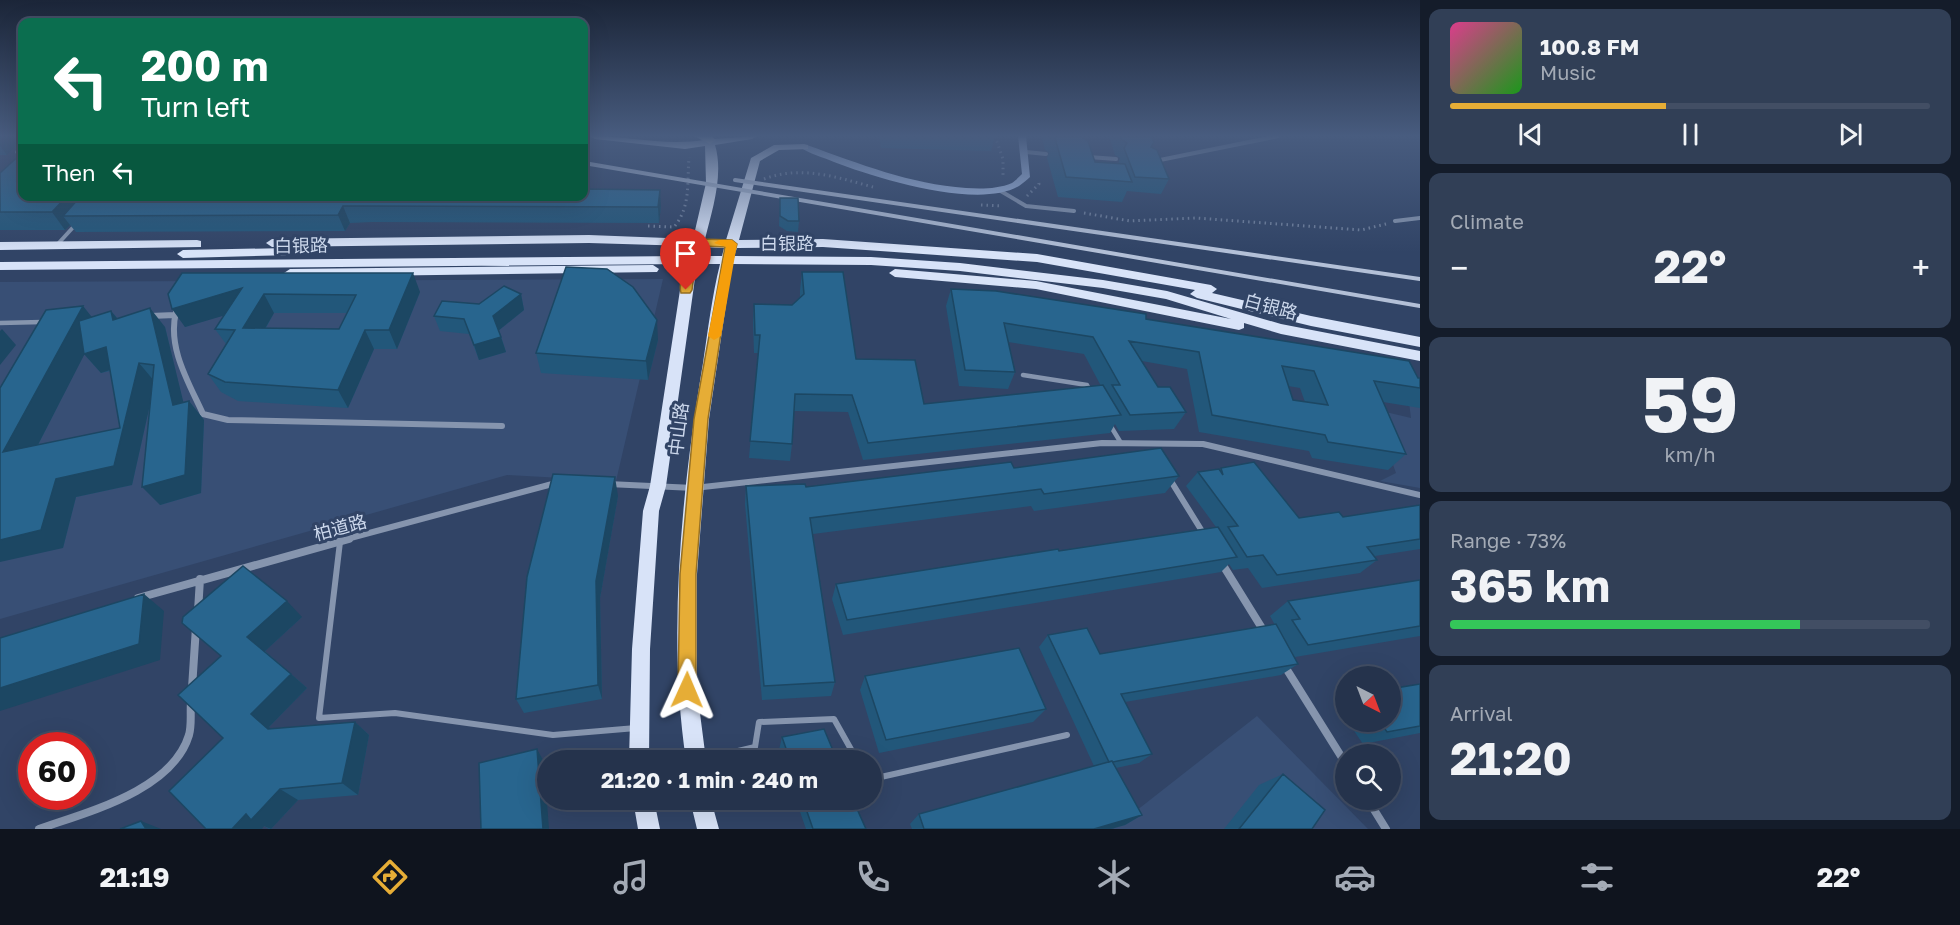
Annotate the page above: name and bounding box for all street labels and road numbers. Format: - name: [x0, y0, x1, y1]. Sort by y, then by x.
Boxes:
- street label: 白银路: [760, 232, 814, 254]
- street label: 白银路: [274, 234, 328, 256]
- street label: 白银路: [1242, 288, 1300, 324]
- street label: 中山路: [664, 401, 692, 457]
- street label: 柏道路: [311, 509, 369, 545]

